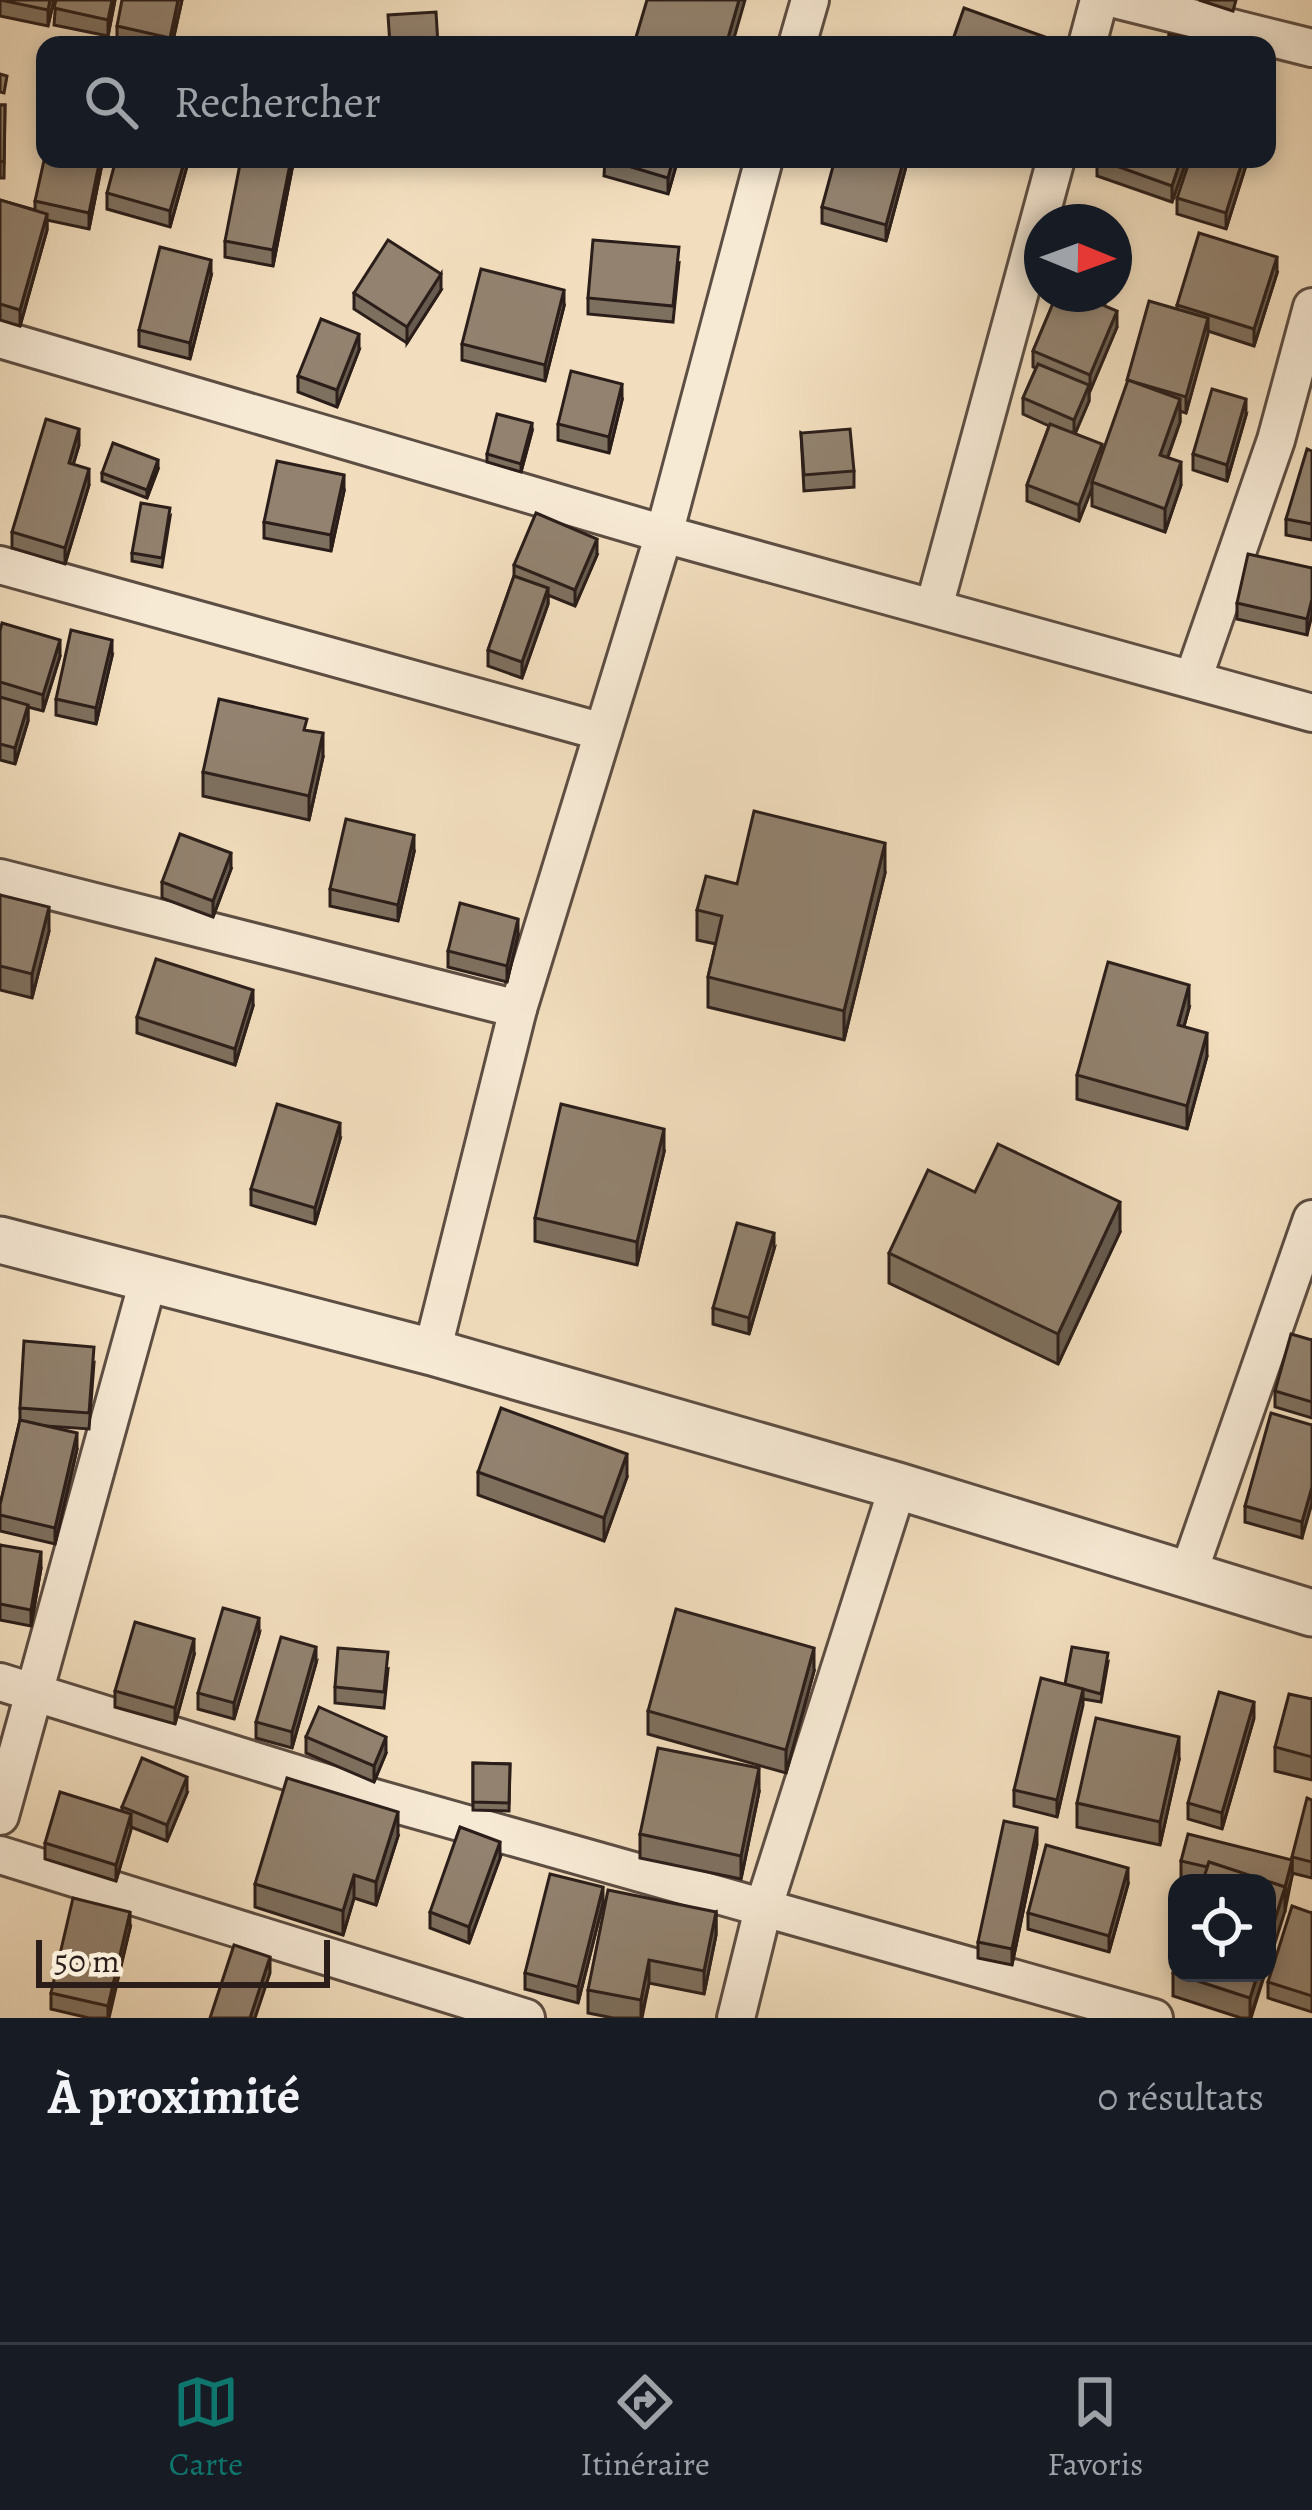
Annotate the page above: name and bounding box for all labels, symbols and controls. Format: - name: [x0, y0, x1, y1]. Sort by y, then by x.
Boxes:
- search box: [36, 36, 1276, 168]
- icon: search: [78, 69, 144, 135]
- text: Rechercher: [174, 71, 381, 133]
- north arrow: [1024, 204, 1132, 312]
- map controls: [1168, 1874, 1276, 1982]
- button: locate: [1168, 1874, 1276, 1982]
- scale bar: [36, 1934, 330, 1987]
- text: 50 m: [54, 1938, 120, 1983]
- text: À proximité: [48, 2061, 300, 2131]
- text: 0 résultats: [1098, 2070, 1264, 2123]
- tab: Carte: [169, 2369, 243, 2486]
- tab: Itinéraire: [581, 2369, 710, 2486]
- tab: Favoris: [1047, 2369, 1143, 2486]

